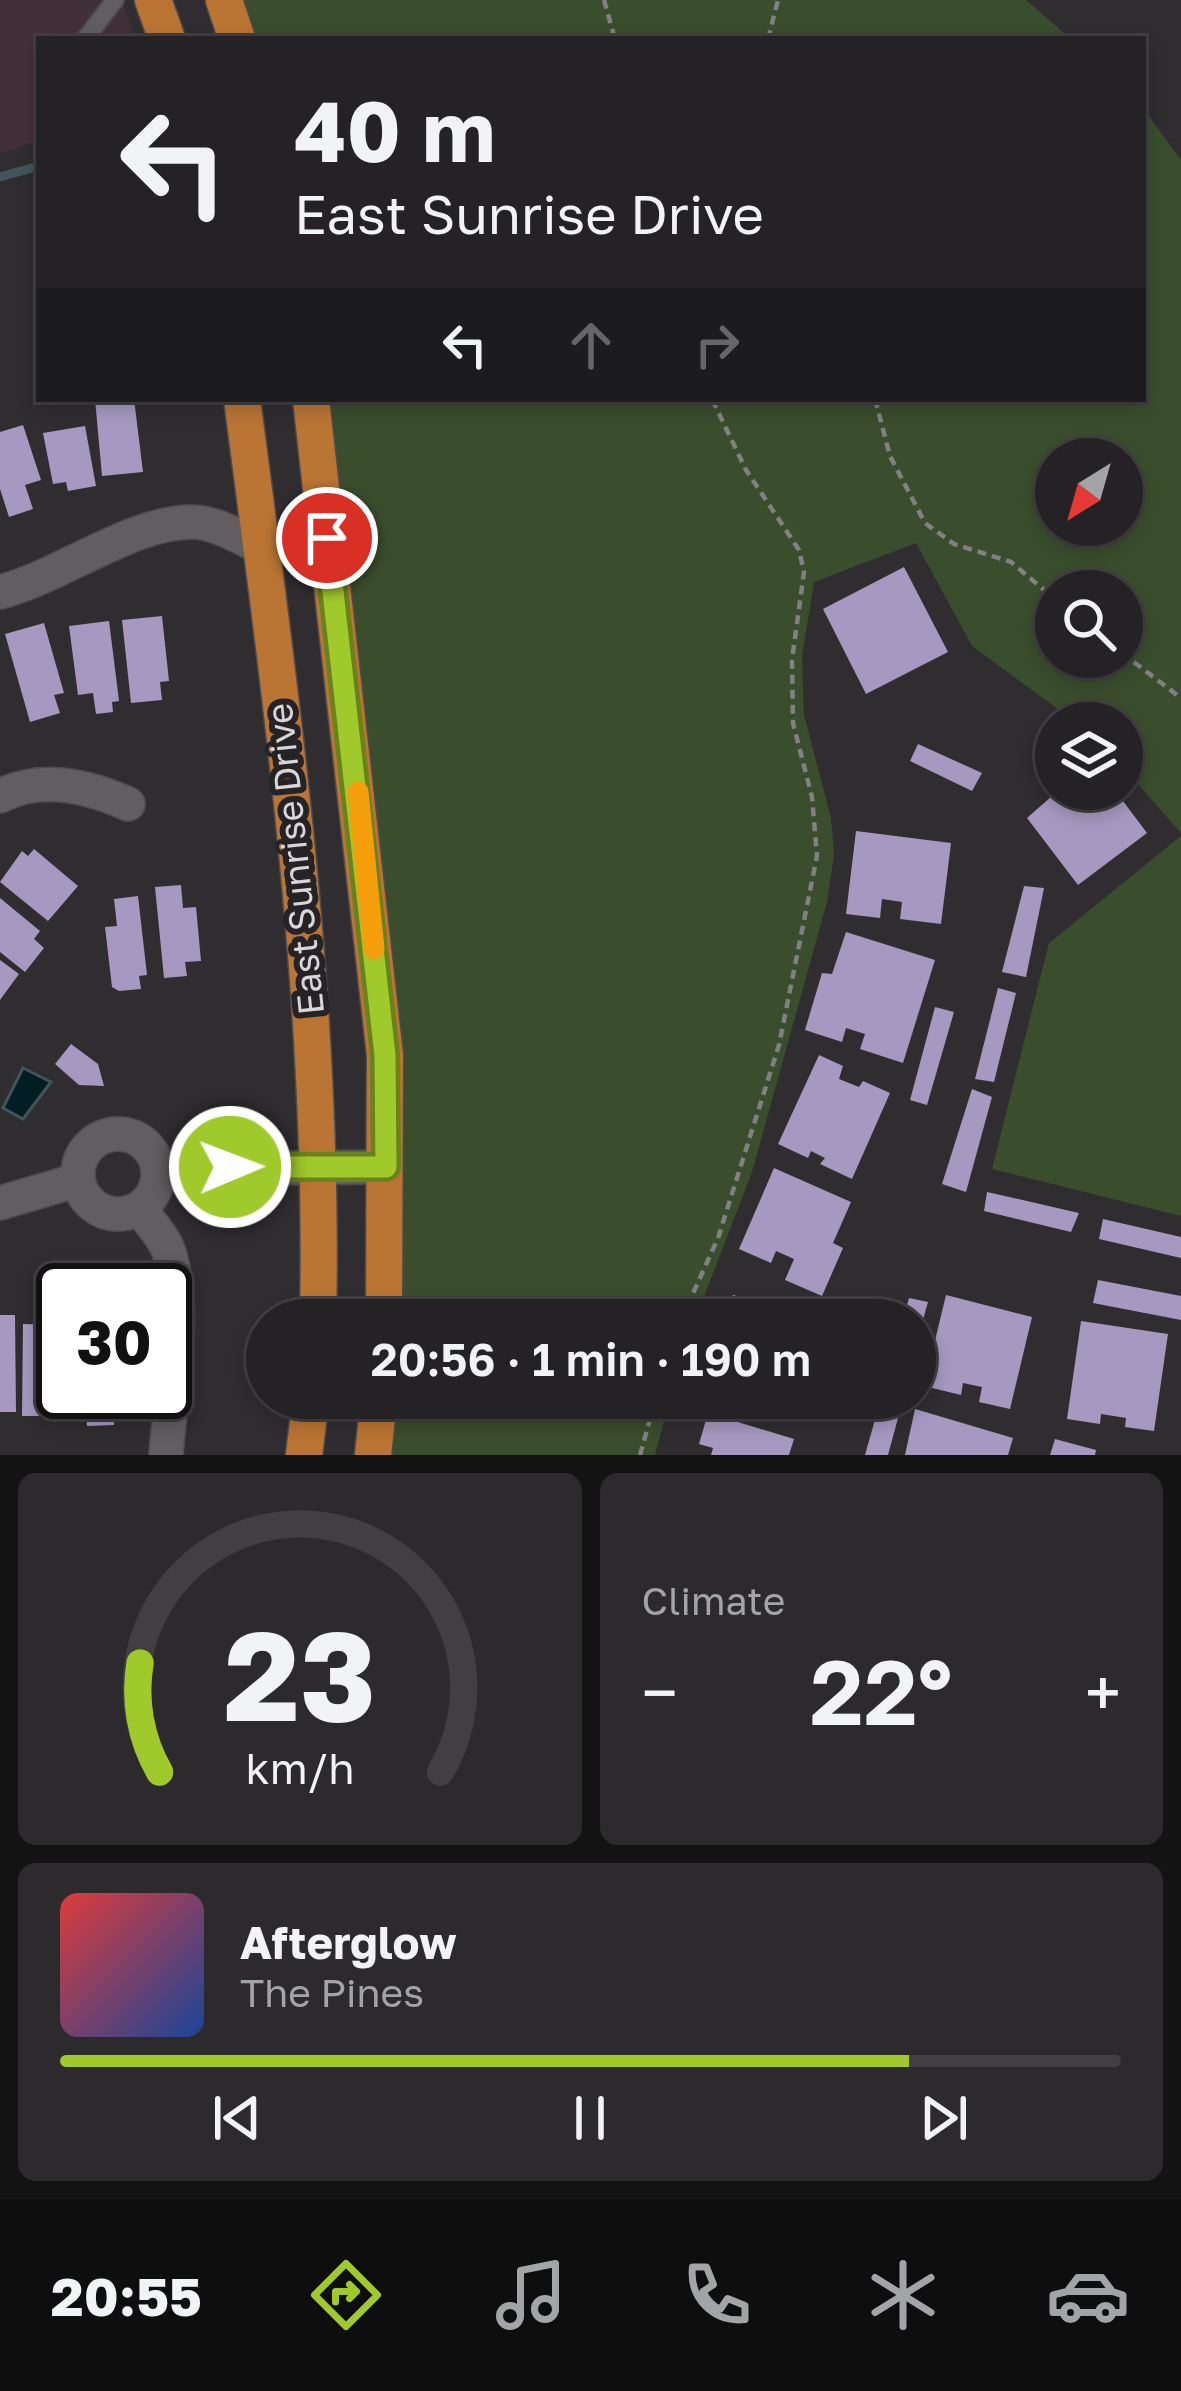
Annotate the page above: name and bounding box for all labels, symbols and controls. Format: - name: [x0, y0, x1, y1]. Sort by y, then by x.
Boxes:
- text: 40 m: [294, 80, 496, 180]
- icon: left: [96, 84, 252, 240]
- text: East Sunrise Drive: [294, 181, 764, 246]
- icon: left: [432, 312, 498, 378]
- icon: ahead: [558, 312, 624, 378]
- icon: right: [684, 312, 750, 378]
- north arrow: [1035, 438, 1143, 546]
- map controls: [1035, 438, 1143, 810]
- pin: [276, 487, 378, 589]
- icon: arrive: [294, 505, 360, 571]
- button: search: [1035, 570, 1143, 678]
- street label: East Sunrise Drive: [257, 701, 332, 1017]
- button: layers: [1035, 702, 1143, 810]
- position arrow: [167, 1104, 293, 1230]
- speed limit sign: 30: [36, 1263, 192, 1419]
- text: 20:56 · 1 min · 190 m: [371, 1332, 811, 1386]
- text: Climate: [642, 1577, 785, 1624]
- text: 23: [224, 1599, 376, 1748]
- text: 22°: [810, 1637, 953, 1745]
- text: −: [642, 1652, 678, 1732]
- text: +: [1085, 1652, 1121, 1732]
- text: km/h: [245, 1742, 354, 1793]
- text: Afterglow: [240, 1915, 457, 1969]
- text: The Pines: [240, 1969, 424, 2016]
- icon: previous: [204, 2085, 270, 2151]
- icon: pause: [557, 2085, 623, 2151]
- icon: next: [911, 2085, 977, 2151]
- icon: directions: [304, 2253, 388, 2337]
- icon: music: [489, 2253, 573, 2337]
- icon: phone: [675, 2253, 759, 2337]
- icon: climate: [861, 2253, 945, 2337]
- icon: car: [1046, 2253, 1130, 2337]
- text: 20:55: [51, 2263, 202, 2328]

